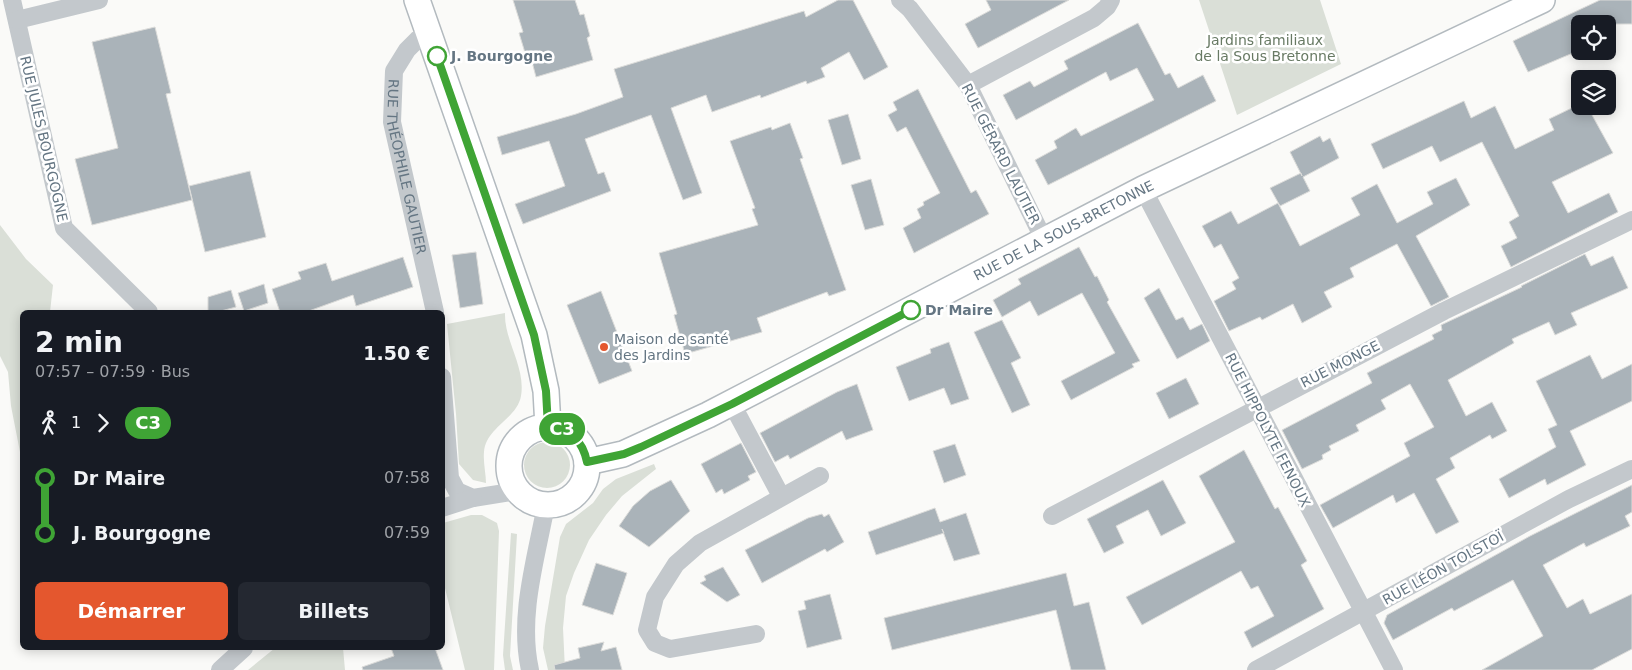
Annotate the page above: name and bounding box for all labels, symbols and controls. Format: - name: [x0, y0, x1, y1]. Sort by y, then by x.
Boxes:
- map controls: [1571, 15, 1616, 115]
- button: locate: [1571, 15, 1616, 60]
- park label: Jardins familiaux de la Sous Bretonne: [1194, 32, 1336, 64]
- marker: J. Bourgogne: [427, 46, 447, 66]
- place label: J. Bourgogne: [450, 48, 553, 64]
- street label: RUE JULES BOURGOGNE: [17, 54, 71, 224]
- button: layers: [1571, 70, 1616, 115]
- street label: RUE THÉOPHILE GAUTIER: [384, 79, 430, 256]
- street label: RUE GÉRARD LAUTIER: [958, 81, 1044, 227]
- street label: RUE DE LA SOUS-BRETONNE: [971, 177, 1156, 284]
- marker: Dr Maire: [901, 300, 921, 320]
- place label: Dr Maire: [925, 302, 993, 318]
- text: 2 min: [35, 326, 123, 359]
- place label: Maison de santé des Jardins: [614, 331, 729, 363]
- street label: RUE MONGE: [1298, 337, 1382, 391]
- marker: Maison de santé des Jardins: [598, 341, 610, 353]
- text: 1.50 €: [363, 342, 430, 364]
- street label: RUE HIPPOLYTE FENOUX: [1222, 350, 1314, 510]
- text: 07:57 – 07:59 · Bus: [35, 362, 190, 381]
- icon: walk: [35, 409, 63, 437]
- icon: forward: [89, 409, 117, 437]
- text: C3: [135, 412, 161, 433]
- text: 1: [71, 413, 81, 432]
- line badge: C3: [540, 413, 584, 445]
- text: C3: [549, 418, 575, 439]
- text: Dr Maire: [73, 467, 165, 489]
- text: 07:58: [384, 468, 430, 487]
- text: J. Bourgogne: [73, 522, 211, 544]
- text: 07:59: [384, 523, 430, 542]
- street label: RUE LÉON TOLSTOÏ: [1379, 527, 1507, 608]
- button: Démarrer: [35, 582, 228, 640]
- button: Billets: [238, 582, 430, 640]

